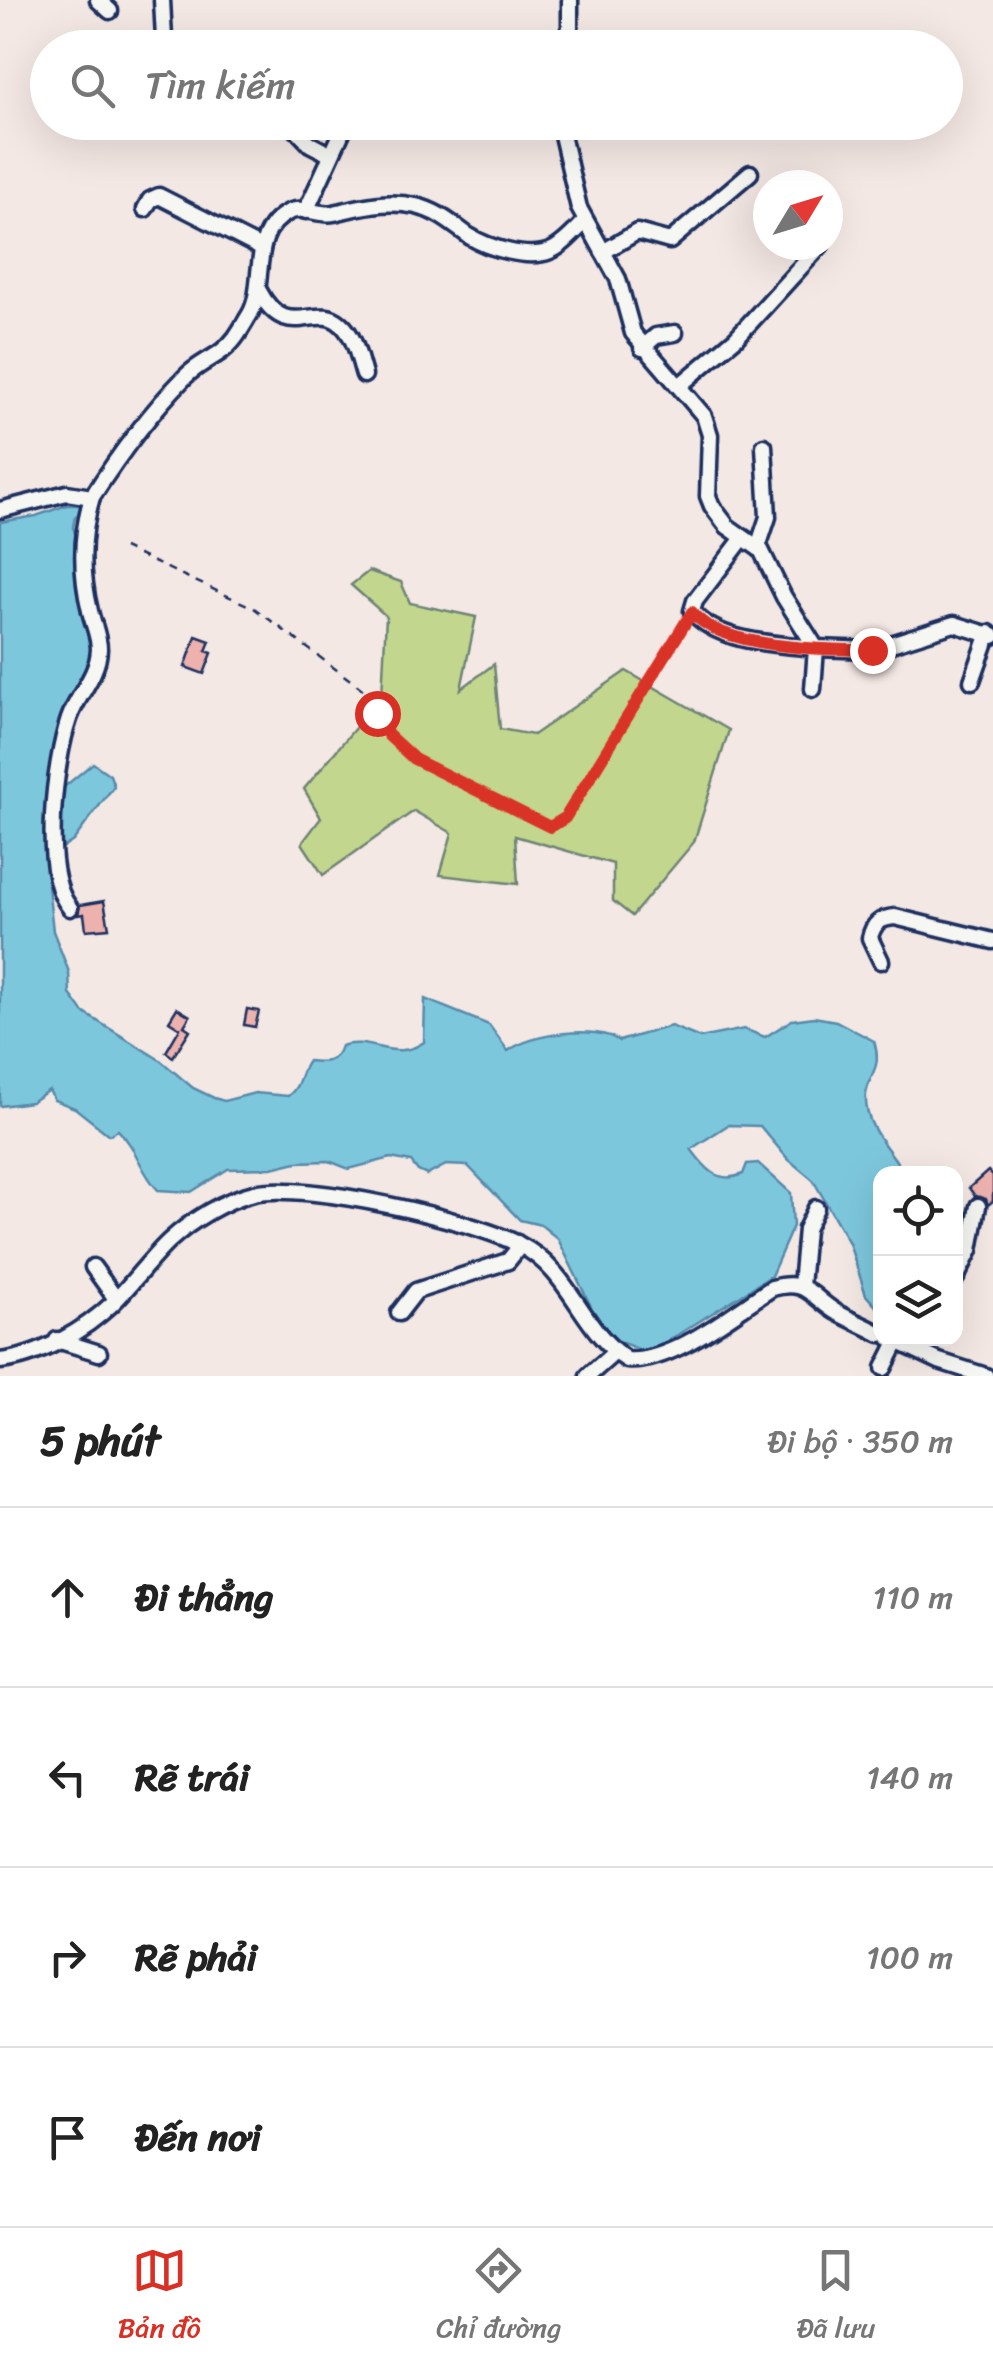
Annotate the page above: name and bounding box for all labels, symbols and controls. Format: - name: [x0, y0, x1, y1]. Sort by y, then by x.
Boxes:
- search box: [30, 30, 963, 140]
- text: Tìm kiếm: [145, 52, 295, 119]
- icon: search: [65, 58, 120, 113]
- north arrow: [753, 170, 843, 260]
- route end: [850, 628, 896, 674]
- route start: [355, 691, 401, 737]
- map controls: [873, 1166, 963, 1346]
- button: locate: [873, 1166, 963, 1256]
- button: layers: [873, 1256, 963, 1346]
- text: 5 phút: [40, 1404, 160, 1478]
- text: Đi bộ · 350 m: [767, 1413, 953, 1470]
- text: Đi thẳng: [135, 1564, 273, 1631]
- text: 110 m: [872, 1569, 953, 1626]
- icon: ahead: [40, 1570, 95, 1625]
- text: Rẽ trái: [135, 1744, 249, 1811]
- text: 140 m: [866, 1749, 953, 1806]
- icon: left: [40, 1750, 95, 1805]
- text: Rẽ phải: [135, 1924, 257, 1991]
- text: 100 m: [866, 1929, 953, 1986]
- icon: right: [40, 1930, 95, 1985]
- text: Đến nơi: [135, 2104, 261, 2171]
- icon: arrive: [40, 2110, 95, 2165]
- tab: Bản đồ: [118, 2243, 201, 2352]
- tab: Chỉ đường: [436, 2243, 561, 2352]
- tab: Đã lưu: [797, 2243, 875, 2352]

